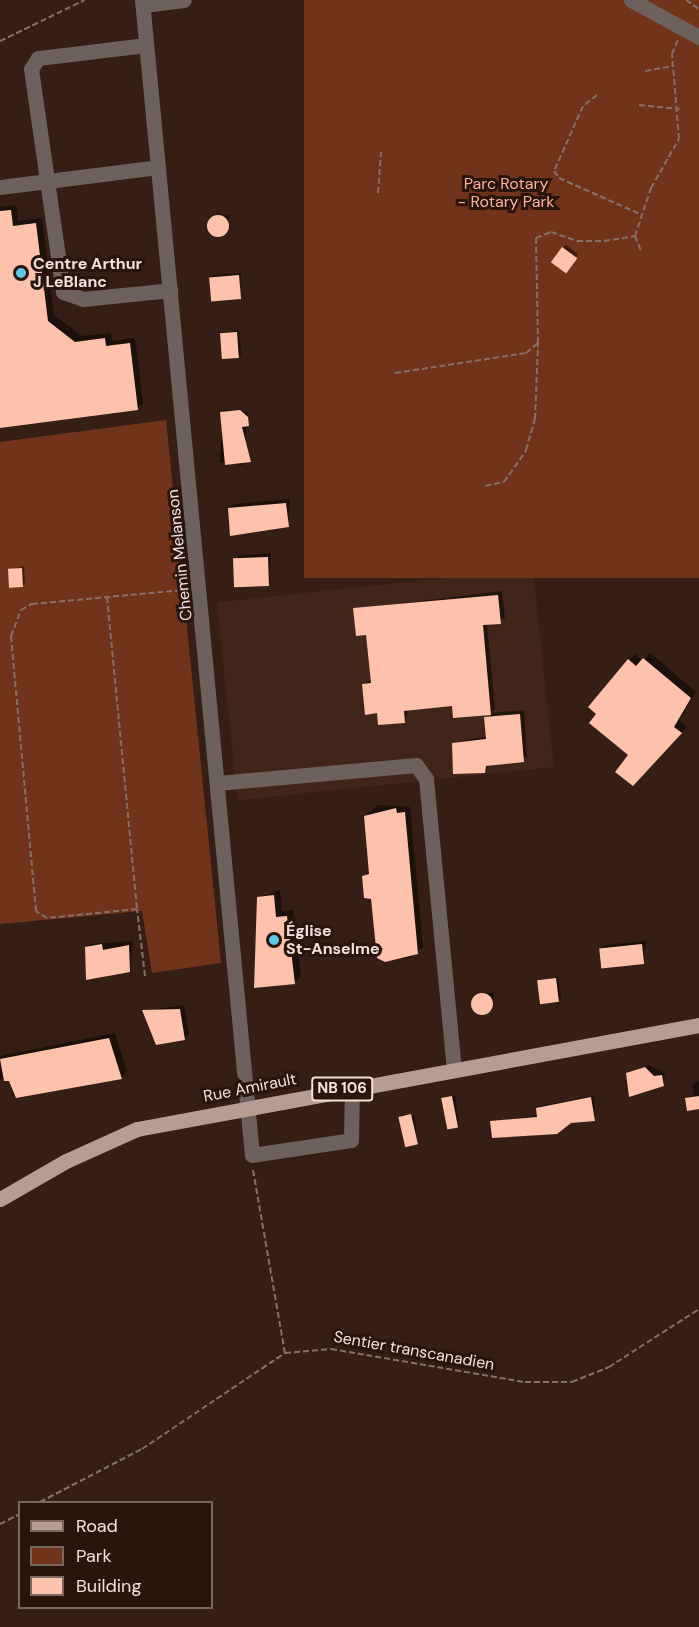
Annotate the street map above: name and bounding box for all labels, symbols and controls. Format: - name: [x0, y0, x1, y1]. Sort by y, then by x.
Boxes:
- park label: Parc Rotary - Rotary Park: [458, 174, 554, 212]
- place label: Centre Arthur J LeBlanc: [33, 254, 142, 292]
- marker: Centre Arthur J LeBlanc: [14, 266, 28, 280]
- street label: Chemin Melanson: [164, 488, 196, 622]
- place label: Église St-Anselme: [286, 921, 380, 959]
- marker: Église St-Anselme: [267, 933, 281, 947]
- street label: Rue Amirault: [202, 1070, 298, 1106]
- road number: NB 106: [310, 1077, 374, 1101]
- street label: Sentier transcanadien: [332, 1327, 496, 1375]
- legend: [18, 1501, 213, 1609]
- text: Road: [76, 1514, 118, 1538]
- text: Park: [76, 1544, 112, 1568]
- text: Building: [76, 1574, 141, 1598]

